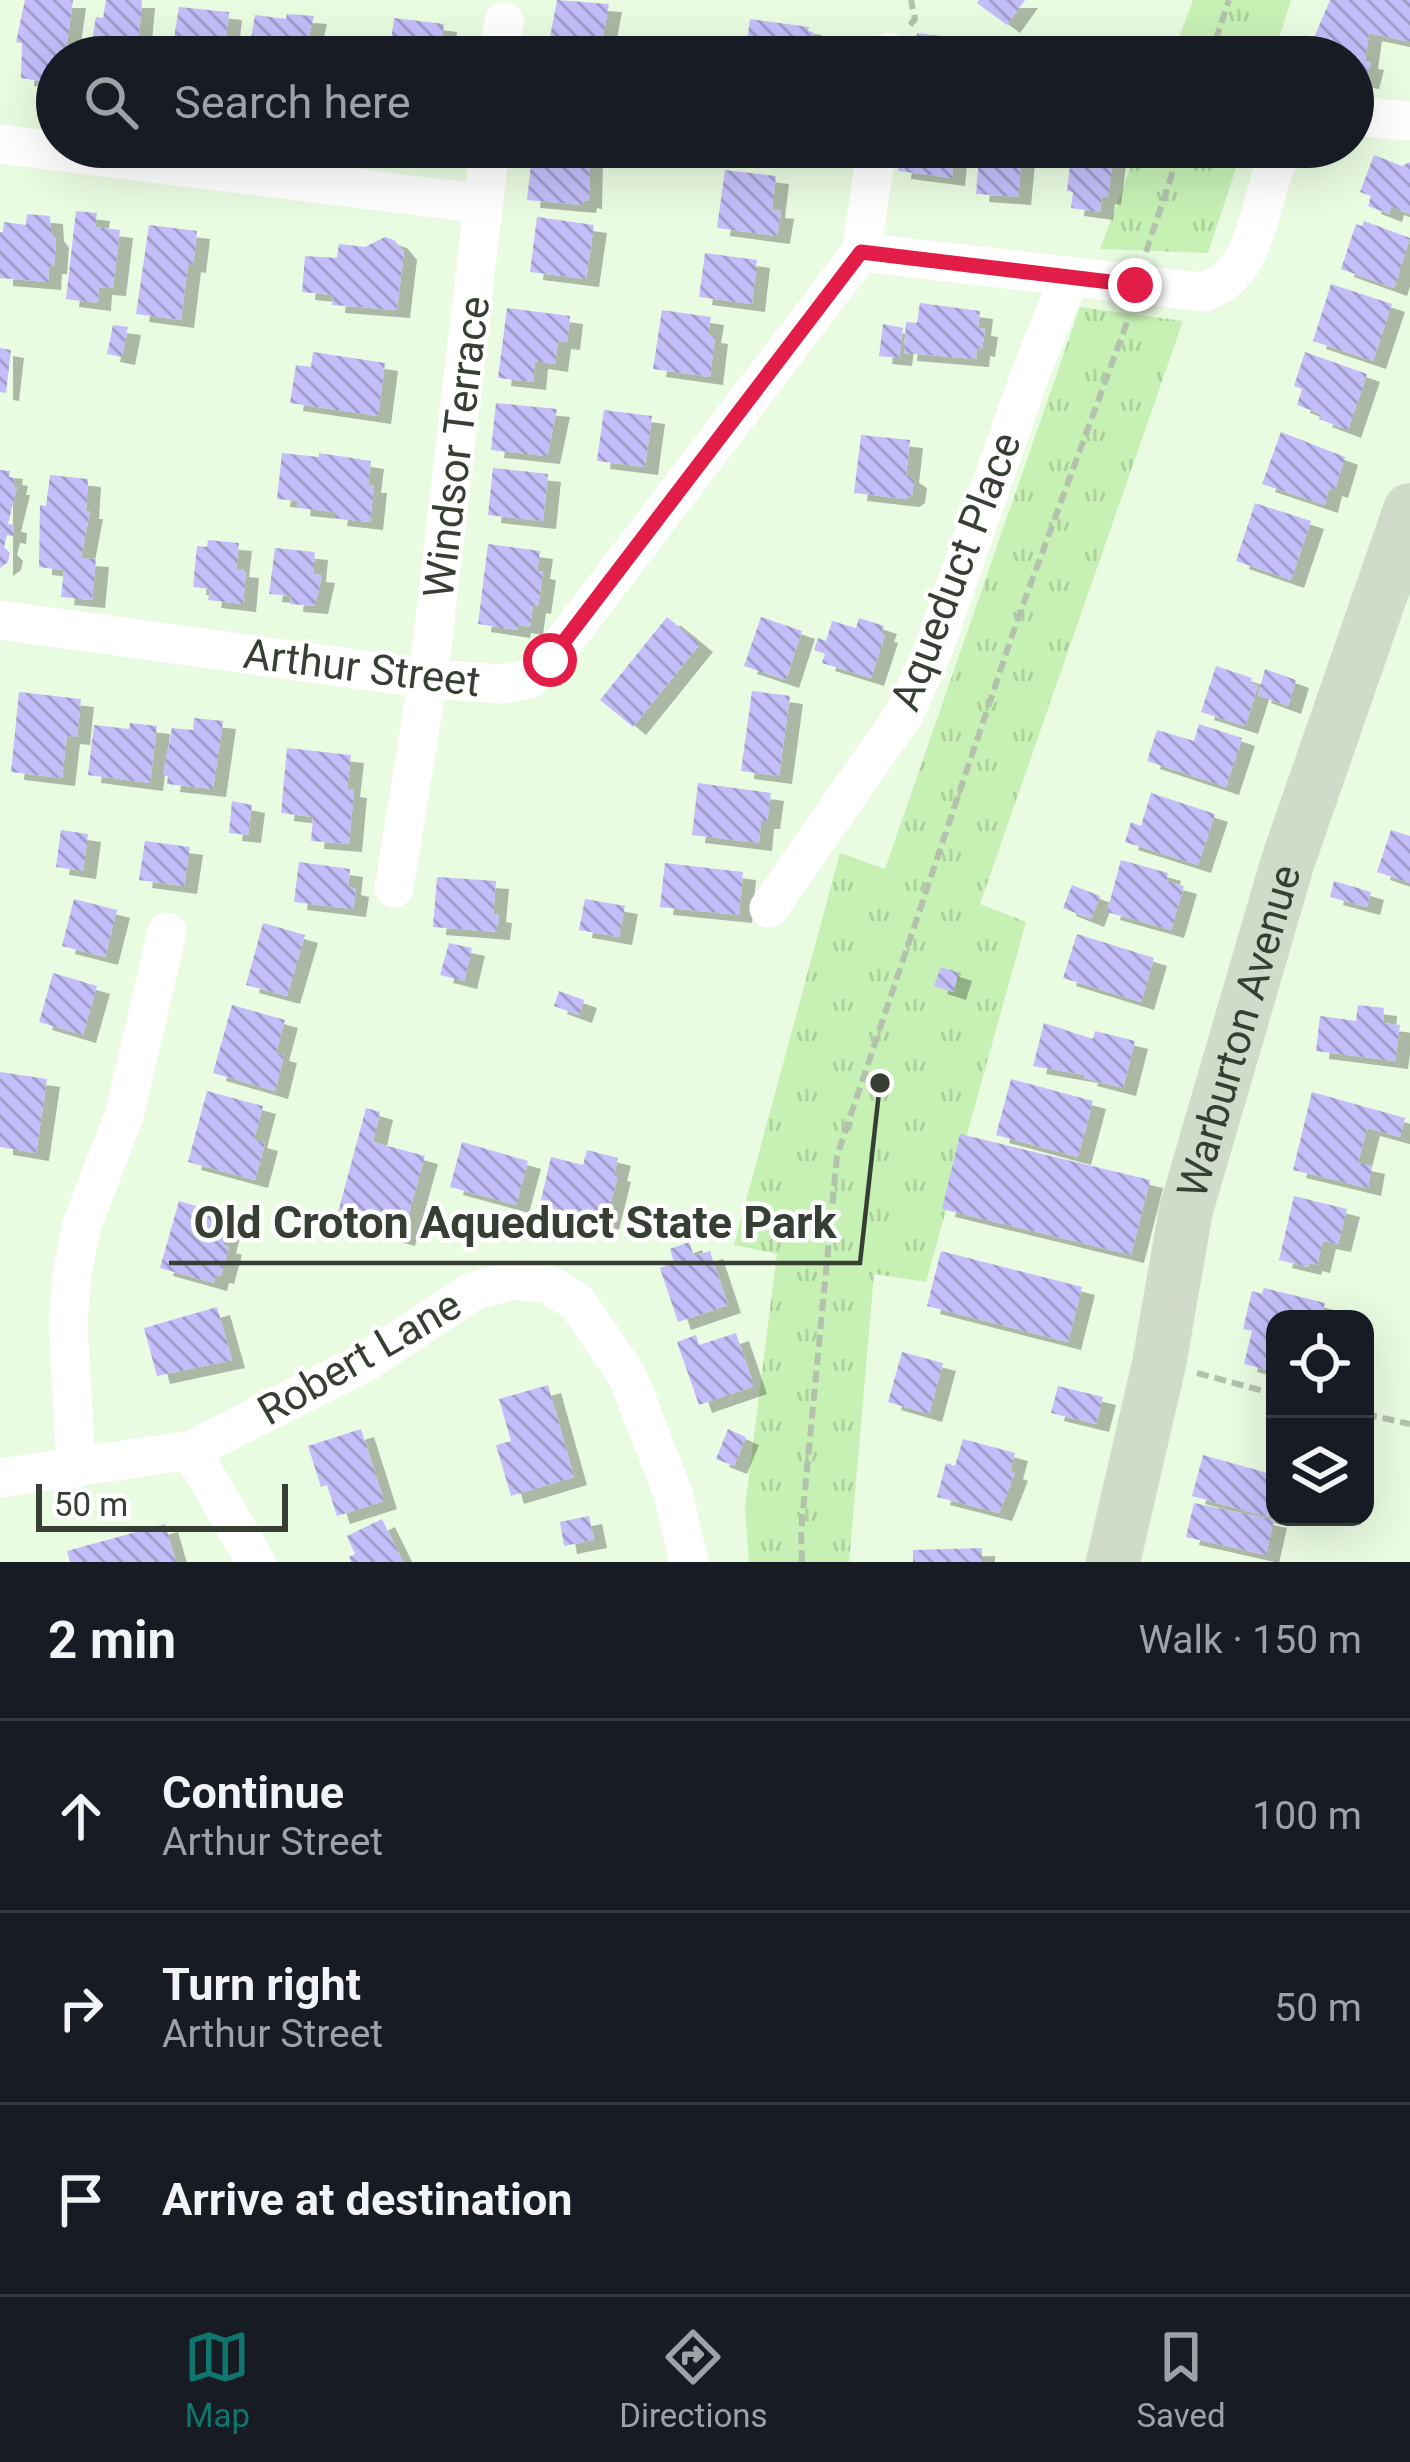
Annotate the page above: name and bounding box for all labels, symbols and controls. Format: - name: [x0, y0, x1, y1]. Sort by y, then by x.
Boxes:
- search box: [36, 36, 1374, 168]
- icon: search: [78, 69, 144, 135]
- text: Search here: [174, 76, 411, 129]
- route end: [1108, 258, 1162, 312]
- street label: Windsor Terrace: [414, 293, 499, 601]
- street label: Aqueduct Place: [880, 425, 1031, 717]
- street label: Arthur Street: [241, 629, 483, 706]
- route start: [523, 633, 577, 687]
- street label: Warburton Avenue: [1167, 859, 1311, 1203]
- callout: Old Croton Aqueduct State Park: [169, 1182, 860, 1263]
- text: Old Croton Aqueduct State Park: [193, 1196, 838, 1249]
- street label: Robert Lane: [249, 1280, 469, 1435]
- map controls: [1266, 1310, 1374, 1526]
- button: locate: [1266, 1310, 1374, 1418]
- button: layers: [1266, 1418, 1374, 1526]
- scale bar: [36, 1478, 288, 1531]
- text: 50 m: [54, 1485, 128, 1524]
- text: 2 min: [48, 1611, 176, 1670]
- text: Walk · 150 m: [1138, 1617, 1362, 1663]
- text: Continue: [162, 1766, 344, 1819]
- icon: ahead: [48, 1783, 114, 1849]
- text: 100 m: [1252, 1793, 1362, 1839]
- text: Arthur Street: [162, 1819, 383, 1865]
- text: Turn right: [162, 1958, 361, 2011]
- icon: right: [48, 1975, 114, 2041]
- text: 50 m: [1274, 1985, 1362, 2031]
- text: Arthur Street: [162, 2011, 383, 2057]
- icon: arrive: [48, 2167, 114, 2233]
- text: Arrive at destination: [162, 2173, 573, 2226]
- tab: Map: [184, 2324, 250, 2435]
- tab: Directions: [619, 2324, 768, 2435]
- tab: Saved: [1136, 2324, 1226, 2435]

